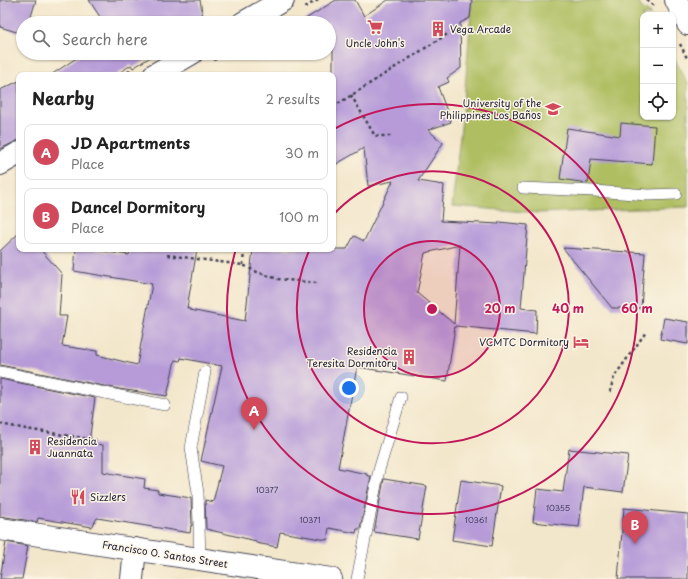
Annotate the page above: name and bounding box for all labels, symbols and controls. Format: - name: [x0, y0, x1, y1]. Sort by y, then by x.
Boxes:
- map controls: [640, 12, 676, 120]
- button: +: [640, 12, 676, 48]
- search box: [16, 16, 336, 60]
- supermarket icon: Uncle John's: [366, 18, 384, 36]
- building icon: Vega Arcade: [429, 20, 447, 38]
- place label: Vega Arcade: [450, 21, 511, 36]
- icon: search: [30, 27, 52, 49]
- text: Search here: [62, 27, 148, 50]
- place label: Uncle John's: [346, 35, 405, 50]
- button: −: [640, 48, 676, 84]
- button: locate: [640, 84, 676, 120]
- text: Nearby: [32, 85, 94, 111]
- text: 2 results: [266, 89, 320, 108]
- place label: University of the Philippines Los Baños: [440, 95, 541, 122]
- school or university icon: University of the Philippines Los Baños: [544, 100, 562, 118]
- text: JD Apartments: [71, 131, 190, 154]
- text: A: [41, 143, 51, 162]
- text: 30 m: [285, 143, 319, 162]
- text: Place: [71, 154, 104, 173]
- text: Dancel Dormitory: [71, 195, 205, 218]
- text: B: [42, 207, 50, 226]
- text: 100 m: [279, 207, 319, 226]
- text: Place: [71, 218, 104, 237]
- text: 20 m: [484, 299, 516, 317]
- text: 40 m: [552, 299, 584, 317]
- text: 60 m: [621, 299, 653, 317]
- centre of rings: [425, 302, 439, 316]
- hotel icon: VCMTC Dormitory: [572, 333, 590, 351]
- place label: VCMTC Dormitory: [479, 334, 569, 349]
- place label: Residencia Teresita Dormitory: [307, 343, 398, 371]
- building icon: Residencia Teresita Dormitory: [400, 348, 418, 366]
- your location: [339, 378, 359, 398]
- pin: A: [241, 397, 267, 430]
- place label: Residencia Juannata: [47, 433, 98, 460]
- building icon: Residencia Juannata: [26, 438, 44, 456]
- house number: 10377: [256, 484, 279, 496]
- restaurant icon: Sizzlers: [69, 488, 87, 506]
- place label: Sizzlers: [90, 489, 126, 504]
- house number: 10355: [546, 502, 570, 514]
- pin: B: [622, 511, 648, 544]
- house number: 10371: [299, 514, 321, 526]
- house number: 10361: [465, 514, 487, 526]
- street label: Francisco O. Santos Street: [101, 536, 229, 571]

